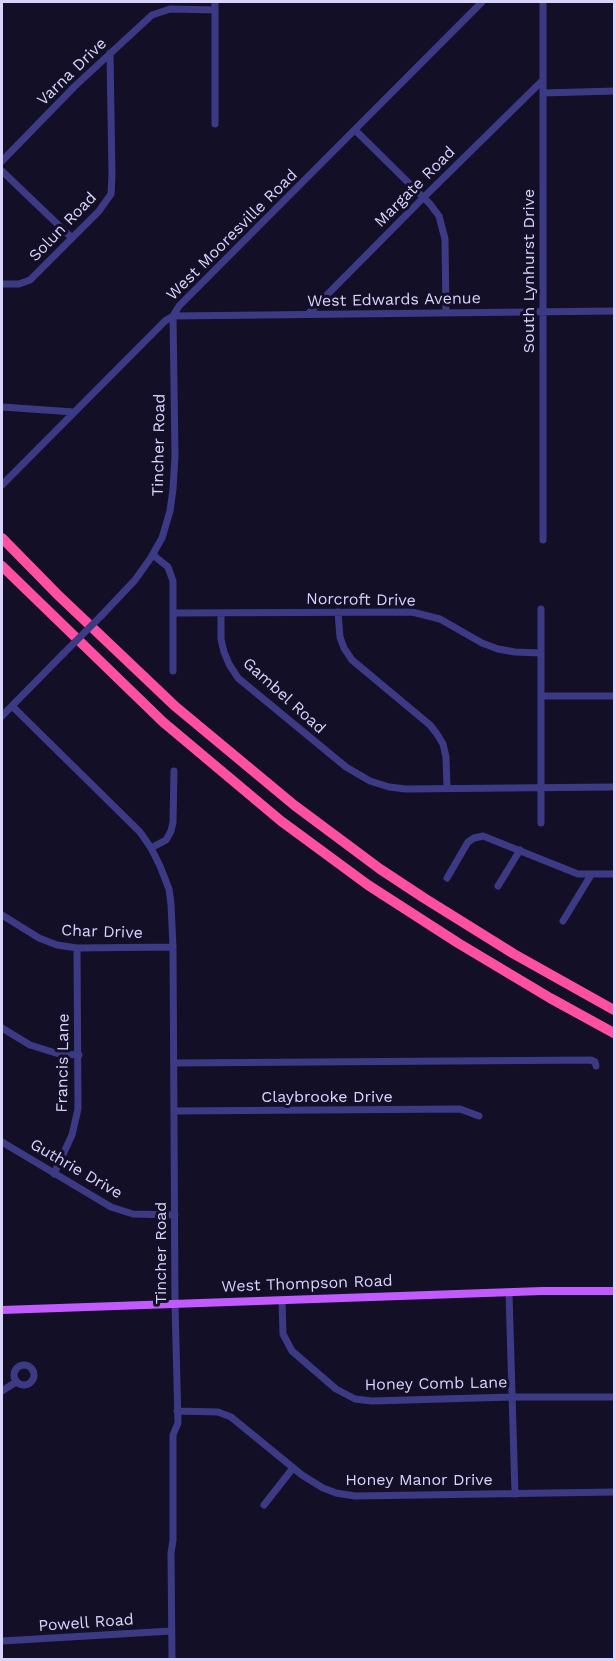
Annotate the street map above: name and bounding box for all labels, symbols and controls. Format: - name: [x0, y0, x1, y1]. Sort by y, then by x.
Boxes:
- street label: Varna Drive: [33, 34, 111, 110]
- street label: Margate Road: [371, 143, 459, 231]
- street label: West Mooresville Road: [163, 166, 301, 304]
- street label: Solun Road: [25, 188, 101, 266]
- street label: South Lynhurst Drive: [519, 189, 539, 353]
- street label: West Edwards Avenue: [307, 289, 481, 311]
- street label: Tincher Road: [149, 393, 169, 497]
- street label: Norcroft Drive: [306, 589, 416, 611]
- street label: Gambel Road: [239, 654, 329, 738]
- street label: Char Drive: [61, 921, 143, 943]
- street label: Francis Lane: [53, 1013, 73, 1113]
- street label: Claybrooke Drive: [261, 1087, 393, 1107]
- street label: Guthrie Drive: [26, 1135, 126, 1203]
- street label: Tincher Road: [151, 1202, 171, 1304]
- street label: West Thompson Road: [221, 1271, 393, 1297]
- street label: Honey Comb Lane: [364, 1373, 508, 1395]
- street label: Honey Manor Drive: [345, 1470, 493, 1490]
- street label: Powell Road: [38, 1610, 134, 1636]

